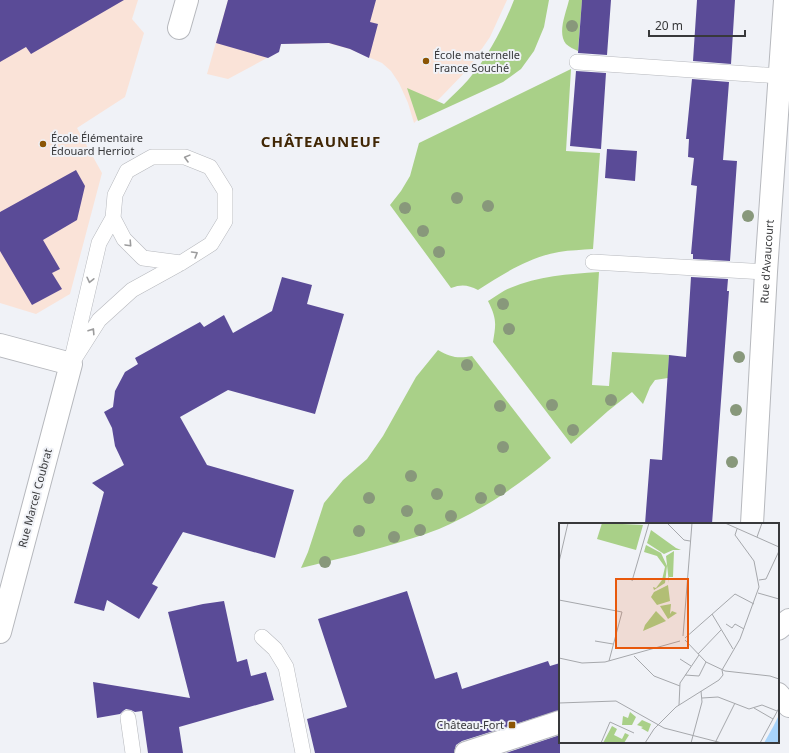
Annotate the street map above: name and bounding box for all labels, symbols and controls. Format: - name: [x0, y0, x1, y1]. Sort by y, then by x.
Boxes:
- scale bar: [649, 12, 745, 38]
- text: 20 m: [655, 17, 683, 34]
- place label: École maternelle France Souché: [434, 47, 520, 75]
- marker: École maternelle France Souché: [421, 56, 431, 66]
- place label: École Élémentaire Édouard Herriot: [51, 130, 143, 158]
- district label: CHÂTEAUNEUF: [261, 131, 381, 151]
- marker: École Élémentaire Édouard Herriot: [38, 139, 48, 149]
- one-way arrow: [184, 155, 190, 163]
- street label: Rue d'Avaucourt: [756, 219, 777, 304]
- one-way arrow: [124, 239, 131, 246]
- one-way arrow: [191, 252, 198, 259]
- one-way arrow: [87, 277, 95, 283]
- one-way arrow: [87, 329, 94, 336]
- street label: Rue Marcel Coubrat: [14, 447, 55, 549]
- inset map: [559, 523, 779, 743]
- place label: Château-Fort: [437, 717, 504, 732]
- marker: Château-Fort: [507, 720, 517, 730]

